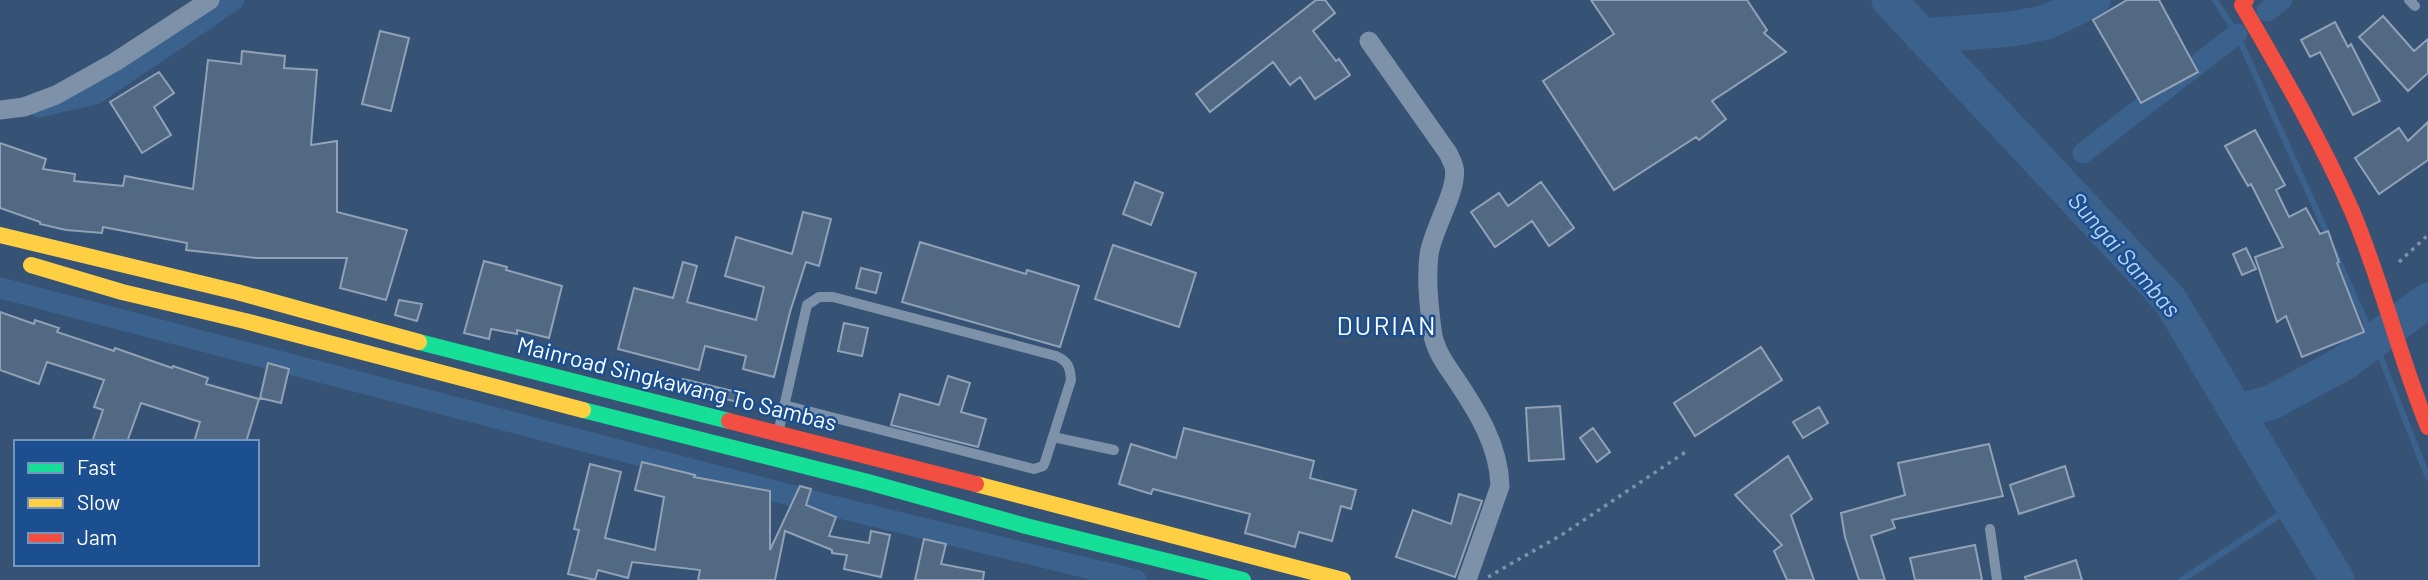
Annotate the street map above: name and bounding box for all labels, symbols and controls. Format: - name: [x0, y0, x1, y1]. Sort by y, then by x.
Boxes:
- water label: Sungai Sambas: [2063, 185, 2187, 323]
- district label: DURIAN: [1337, 309, 1437, 340]
- street label: Mainroad Singkawang To Sambas: [514, 330, 840, 436]
- legend: [14, 440, 259, 566]
- text: Fast: [77, 454, 117, 479]
- text: Slow: [77, 489, 120, 514]
- text: Jam: [77, 524, 117, 549]

